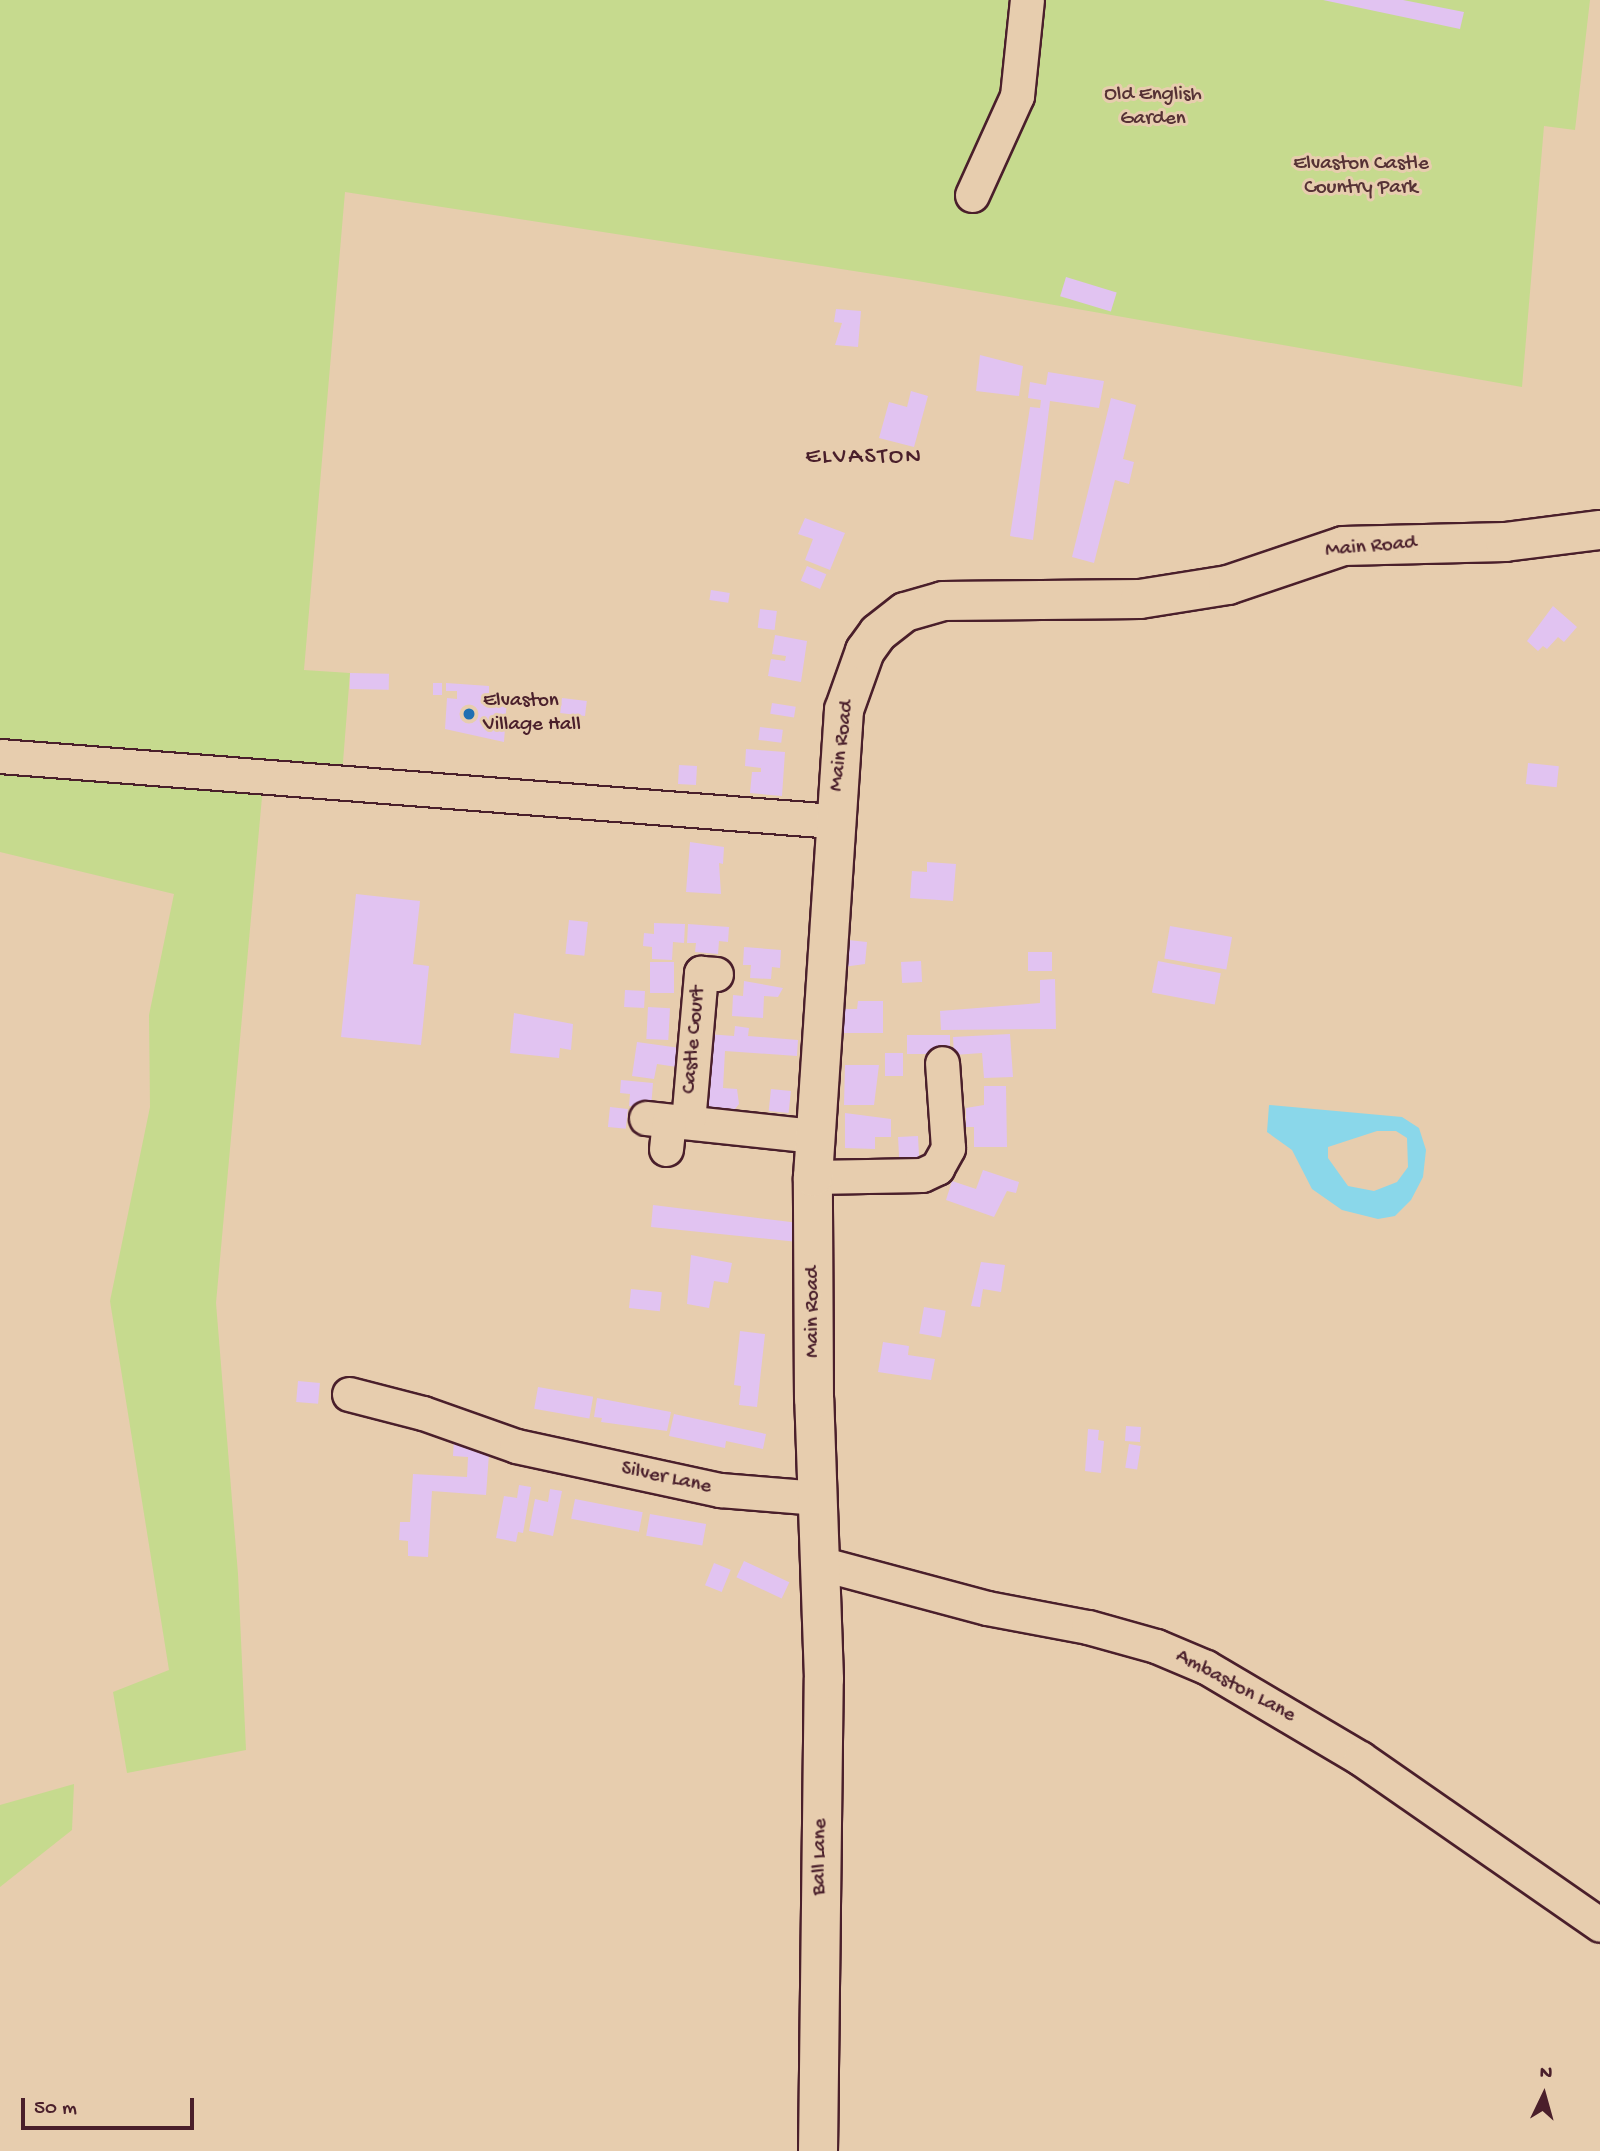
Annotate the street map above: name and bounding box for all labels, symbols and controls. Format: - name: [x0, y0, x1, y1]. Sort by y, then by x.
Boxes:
- park label: Old English Garden: [1104, 83, 1202, 133]
- park label: Elvaston Castle Country Park: [1293, 152, 1429, 202]
- district label: ELVASTON: [806, 444, 922, 472]
- street label: Main Road: [1324, 531, 1418, 565]
- place label: Elvaston Village Hall: [483, 689, 581, 739]
- street label: Main Road: [825, 699, 861, 793]
- marker: Elvaston Village Hall: [461, 706, 477, 722]
- street label: Castle Court: [678, 985, 712, 1095]
- street label: Main Road: [801, 1266, 827, 1358]
- street label: Silver Lane: [619, 1457, 713, 1501]
- street label: Ambaston Lane: [1171, 1645, 1299, 1729]
- street label: Ball Lane: [808, 1818, 834, 1896]
- north arrow: [1509, 2060, 1579, 2130]
- text: N: [1539, 2062, 1553, 2086]
- scale bar: [24, 2084, 198, 2128]
- text: 50 m: [34, 2097, 77, 2122]

